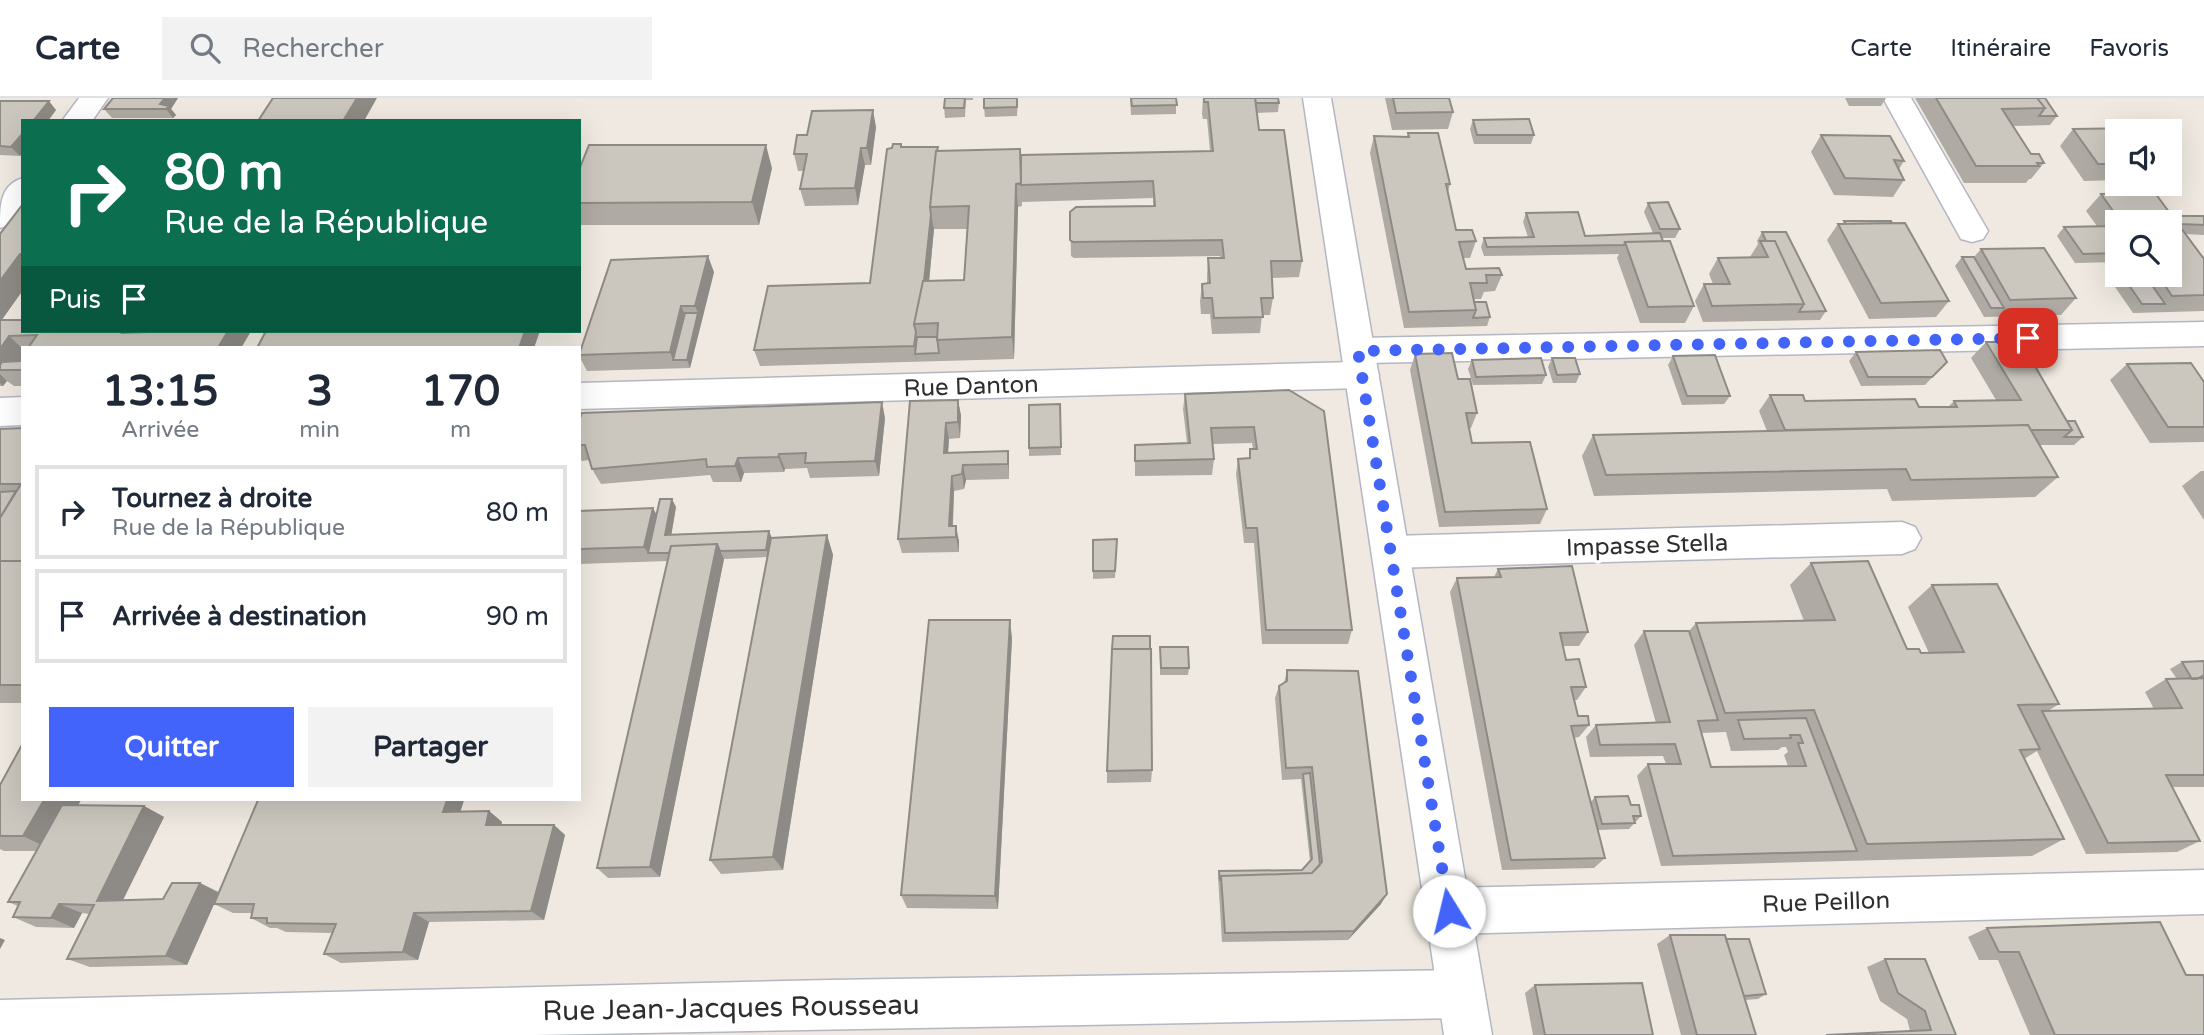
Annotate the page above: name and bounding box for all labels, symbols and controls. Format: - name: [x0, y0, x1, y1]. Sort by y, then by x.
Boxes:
- search box: [162, 17, 652, 80]
- text: Carte: [35, 29, 120, 68]
- icon: search: [186, 29, 224, 67]
- text: Rechercher: [242, 33, 384, 64]
- text: Carte: [1850, 34, 1912, 63]
- text: Itinéraire: [1950, 34, 2051, 63]
- text: Favoris: [2089, 34, 2169, 63]
- map controls: [2105, 119, 2182, 287]
- button: sound: [2105, 119, 2182, 196]
- text: 80 m: [164, 144, 283, 203]
- icon: right: [49, 147, 140, 238]
- text: Rue de la République: [164, 204, 488, 242]
- button: search: [2105, 210, 2182, 287]
- icon: arrive: [115, 280, 153, 318]
- text: Puis: [49, 284, 101, 315]
- pin: [1998, 308, 2058, 368]
- icon: arrive: [2009, 319, 2047, 357]
- text: 13:15: [102, 366, 218, 417]
- text: 3: [306, 366, 333, 417]
- text: 170: [421, 366, 500, 417]
- street label: Rue Danton: [903, 370, 1039, 403]
- text: Arrivée: [121, 416, 199, 444]
- text: min: [299, 416, 340, 444]
- text: m: [450, 416, 471, 444]
- text: Tournez à droite: [112, 483, 312, 514]
- icon: right: [53, 493, 91, 531]
- text: 80 m: [486, 497, 549, 528]
- text: Rue de la République: [112, 514, 345, 542]
- street label: Impasse Stella: [1565, 528, 1729, 563]
- icon: arrive: [53, 597, 91, 635]
- text: Arrivée à destination: [112, 601, 367, 632]
- text: 90 m: [486, 601, 549, 632]
- button: Quitter: [49, 707, 294, 787]
- button: Partager: [308, 707, 553, 787]
- position arrow: [1412, 874, 1486, 948]
- street label: Rue Peillon: [1762, 886, 1891, 919]
- street label: Rue Jean-Jacques Rousseau: [542, 988, 920, 1028]

